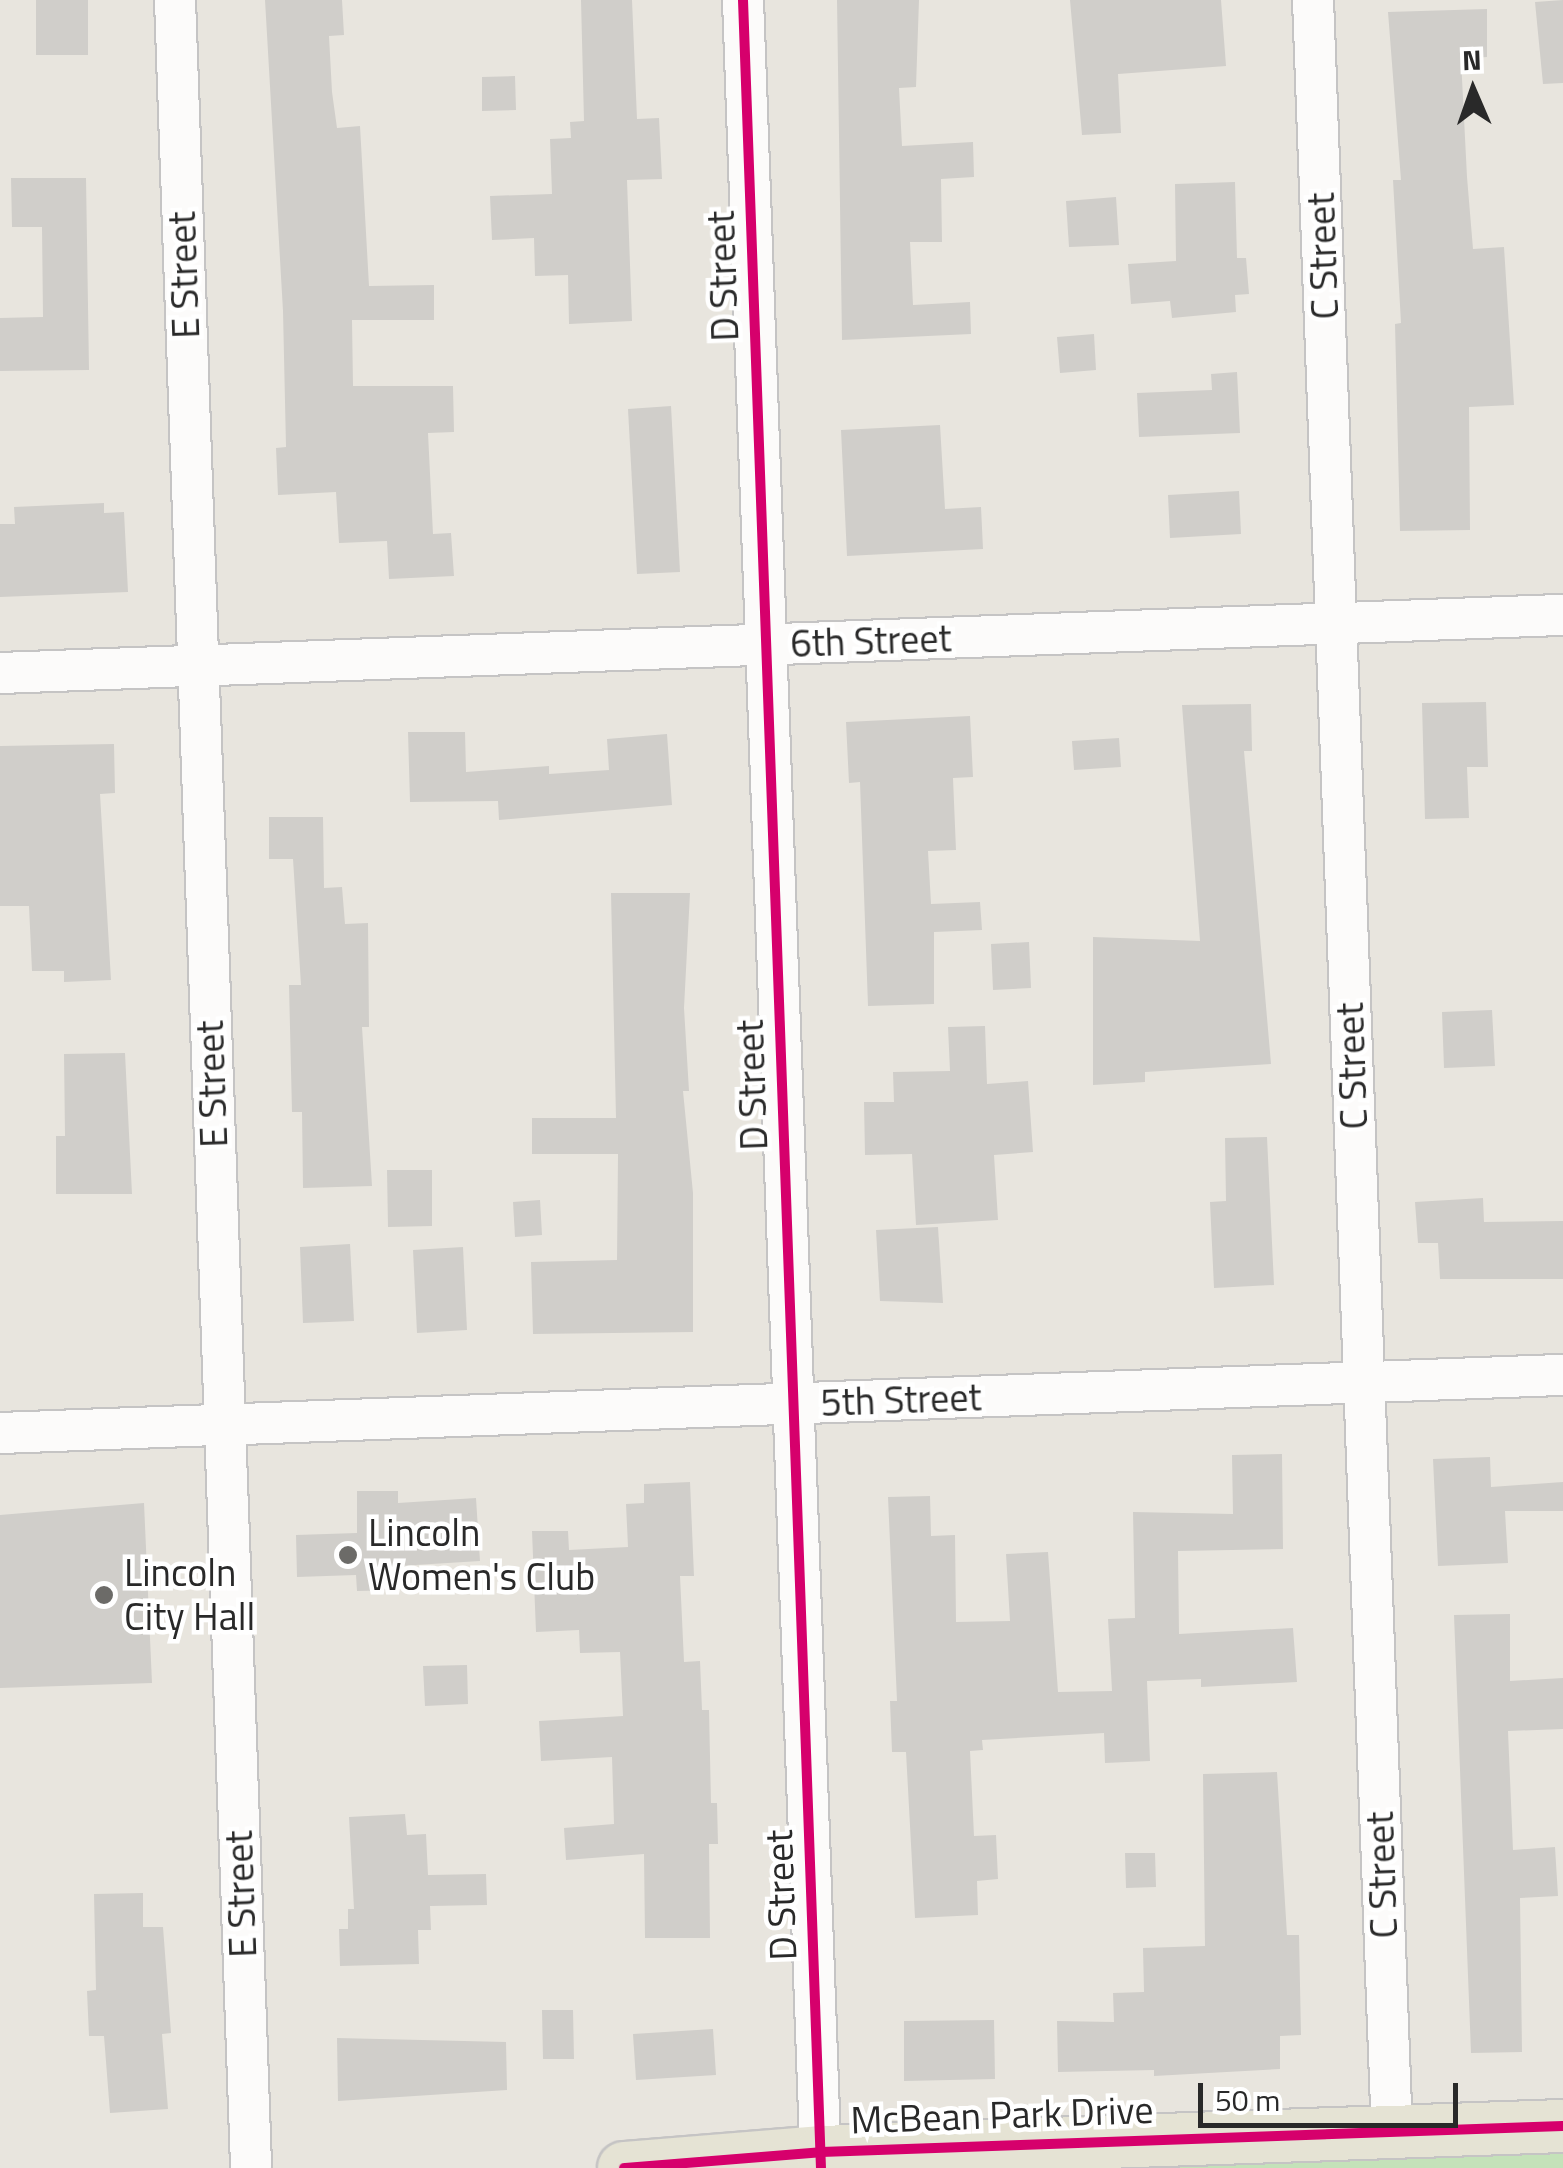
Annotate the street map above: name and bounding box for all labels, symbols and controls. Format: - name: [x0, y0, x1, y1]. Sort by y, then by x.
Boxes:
- text: N: [1461, 38, 1482, 81]
- north arrow: [1423, 40, 1523, 140]
- street label: C Street: [1298, 192, 1348, 320]
- street label: D Street: [698, 210, 748, 342]
- street label: E Street: [159, 211, 209, 339]
- street label: 6th Street: [790, 615, 952, 667]
- street label: C Street: [1327, 1002, 1377, 1130]
- street label: D Street: [727, 1019, 777, 1151]
- street label: E Street: [187, 1020, 237, 1148]
- street label: 5th Street: [820, 1374, 982, 1426]
- place label: Lincoln Women's Club: [368, 1510, 595, 1600]
- marker: Lincoln Women's Club: [337, 1544, 359, 1566]
- place label: Lincoln City Hall: [124, 1550, 255, 1640]
- marker: Lincoln City Hall: [93, 1584, 115, 1606]
- street label: C Street: [1357, 1811, 1407, 1939]
- street label: D Street: [756, 1829, 806, 1961]
- street label: E Street: [216, 1830, 266, 1958]
- scale bar: [1203, 2063, 1463, 2125]
- text: 50 m: [1215, 2077, 1280, 2123]
- street label: McBean Park Drive: [850, 2087, 1154, 2143]

